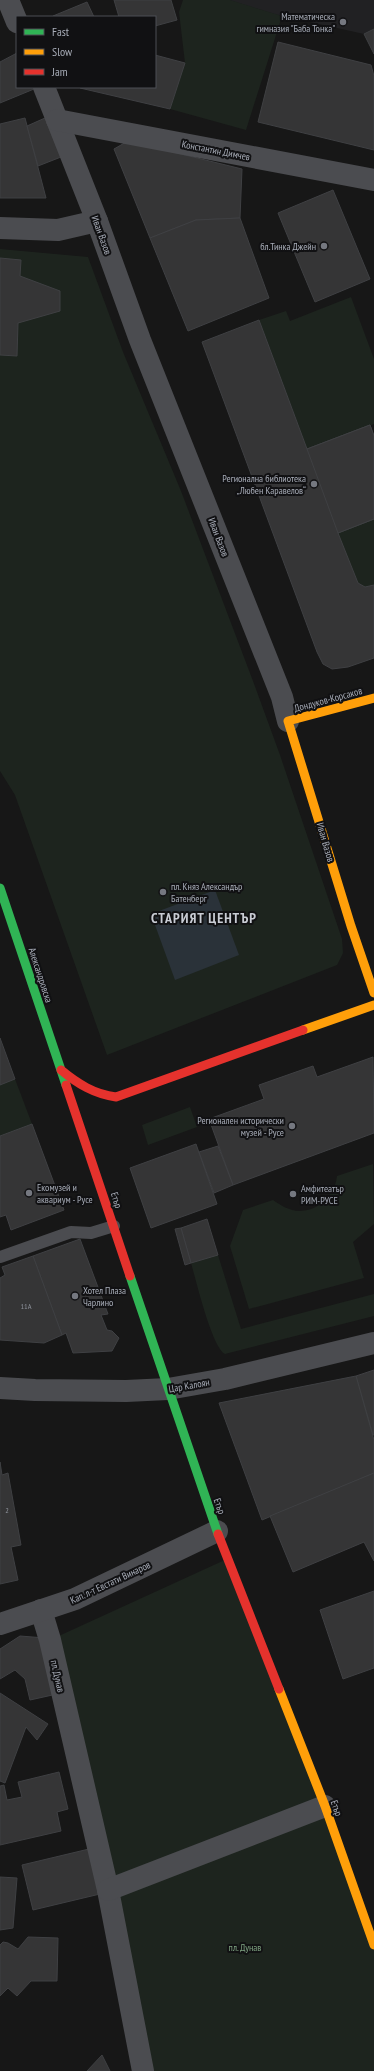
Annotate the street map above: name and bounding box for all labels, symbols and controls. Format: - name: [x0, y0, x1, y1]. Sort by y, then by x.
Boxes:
- place label: Математическа гимназия "Баба Тонка": [256, 10, 335, 35]
- legend: [16, 16, 156, 88]
- marker: Математическа гимназия "Баба Тонка": [338, 17, 348, 27]
- text: Fast: [52, 24, 70, 39]
- text: Slow: [52, 44, 73, 59]
- text: Jam: [51, 64, 68, 79]
- street label: Константин Димчев: [181, 138, 251, 163]
- street label: Иван Вазов: [88, 214, 115, 256]
- place label: бл.Тинка Джейн: [260, 240, 316, 253]
- marker: бл.Тинка Джейн: [319, 241, 329, 251]
- place label: Регионална библиотека „Любен Каравелов“: [222, 472, 306, 497]
- marker: Регионална библиотека „Любен Каравелов“: [309, 479, 319, 489]
- street label: Иван Вазов: [205, 516, 232, 558]
- street label: Дондуков-Корсаков: [293, 684, 364, 715]
- street label: Иван Вазов: [314, 821, 337, 863]
- place label: пл. Княз Александър Батенберг: [171, 880, 242, 905]
- marker: пл. Княз Александър Батенберг: [158, 887, 168, 897]
- district label: СТАРИЯТ ЦЕНТЪР: [151, 909, 257, 927]
- street label: Александровска: [26, 946, 56, 1004]
- place label: Регионален исторически музей - Русе: [197, 1114, 284, 1139]
- marker: Регионален исторически музей - Русе: [287, 1121, 297, 1131]
- place label: Екомузей и аквариум - Русе: [37, 1181, 93, 1206]
- place label: Амфитеатър РИМ-РУСЕ: [301, 1182, 344, 1207]
- marker: Екомузей и аквариум - Русе: [24, 1188, 34, 1198]
- marker: Амфитеатър РИМ-РУСЕ: [288, 1189, 298, 1199]
- street label: Етър: [108, 1190, 125, 1210]
- place label: Хотел Плаза Чарлино: [83, 1284, 126, 1309]
- marker: Хотел Плаза Чарлино: [70, 1291, 80, 1301]
- house number: 11A: [21, 1301, 32, 1311]
- street label: Цар Калоян: [168, 1375, 211, 1395]
- street label: Етър: [211, 1496, 228, 1516]
- house number: 2: [5, 1505, 9, 1515]
- street label: Кап. л-т Евстати Винаров: [68, 1558, 152, 1607]
- street label: пл. Дунав: [47, 1659, 68, 1694]
- street label: Етър: [328, 1798, 345, 1818]
- park label: пл. Дунав: [229, 1941, 261, 1954]

